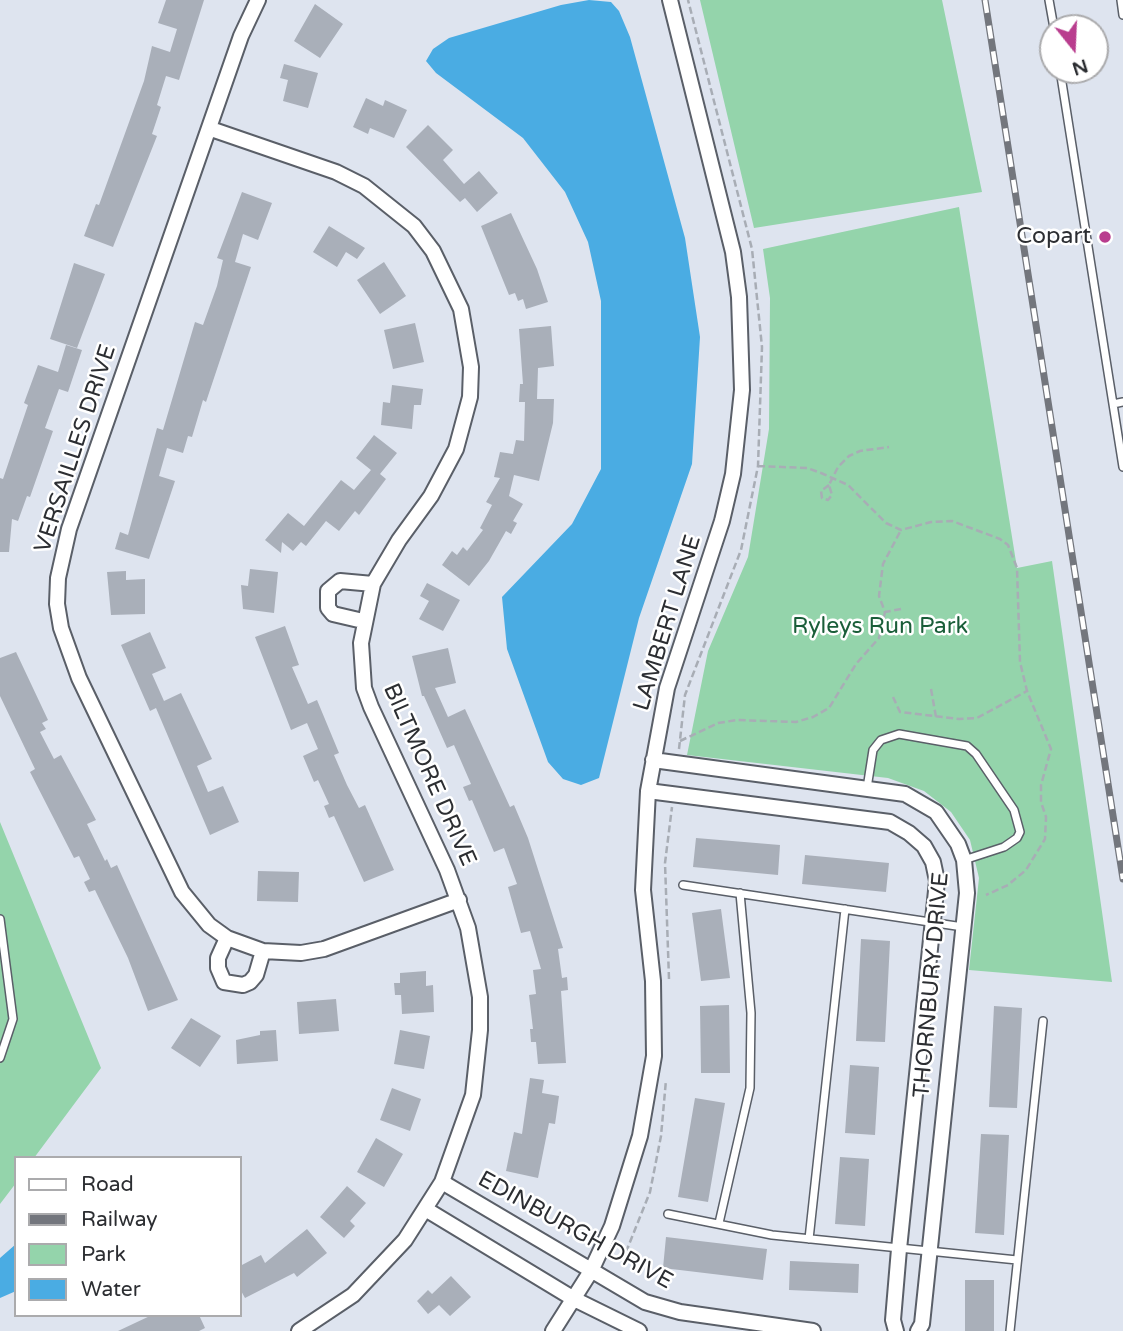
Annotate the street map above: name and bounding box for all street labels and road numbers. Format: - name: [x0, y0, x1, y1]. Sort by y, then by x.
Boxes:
- street label: VERSAILLES DRIVE: [29, 342, 123, 556]
- street label: LAMBERT LANE: [628, 532, 708, 714]
- street label: BILTMORE DRIVE: [376, 679, 482, 871]
- street label: THORNBURY DRIVE: [908, 871, 956, 1099]
- street label: EDINBURGH DRIVE: [473, 1166, 677, 1296]

